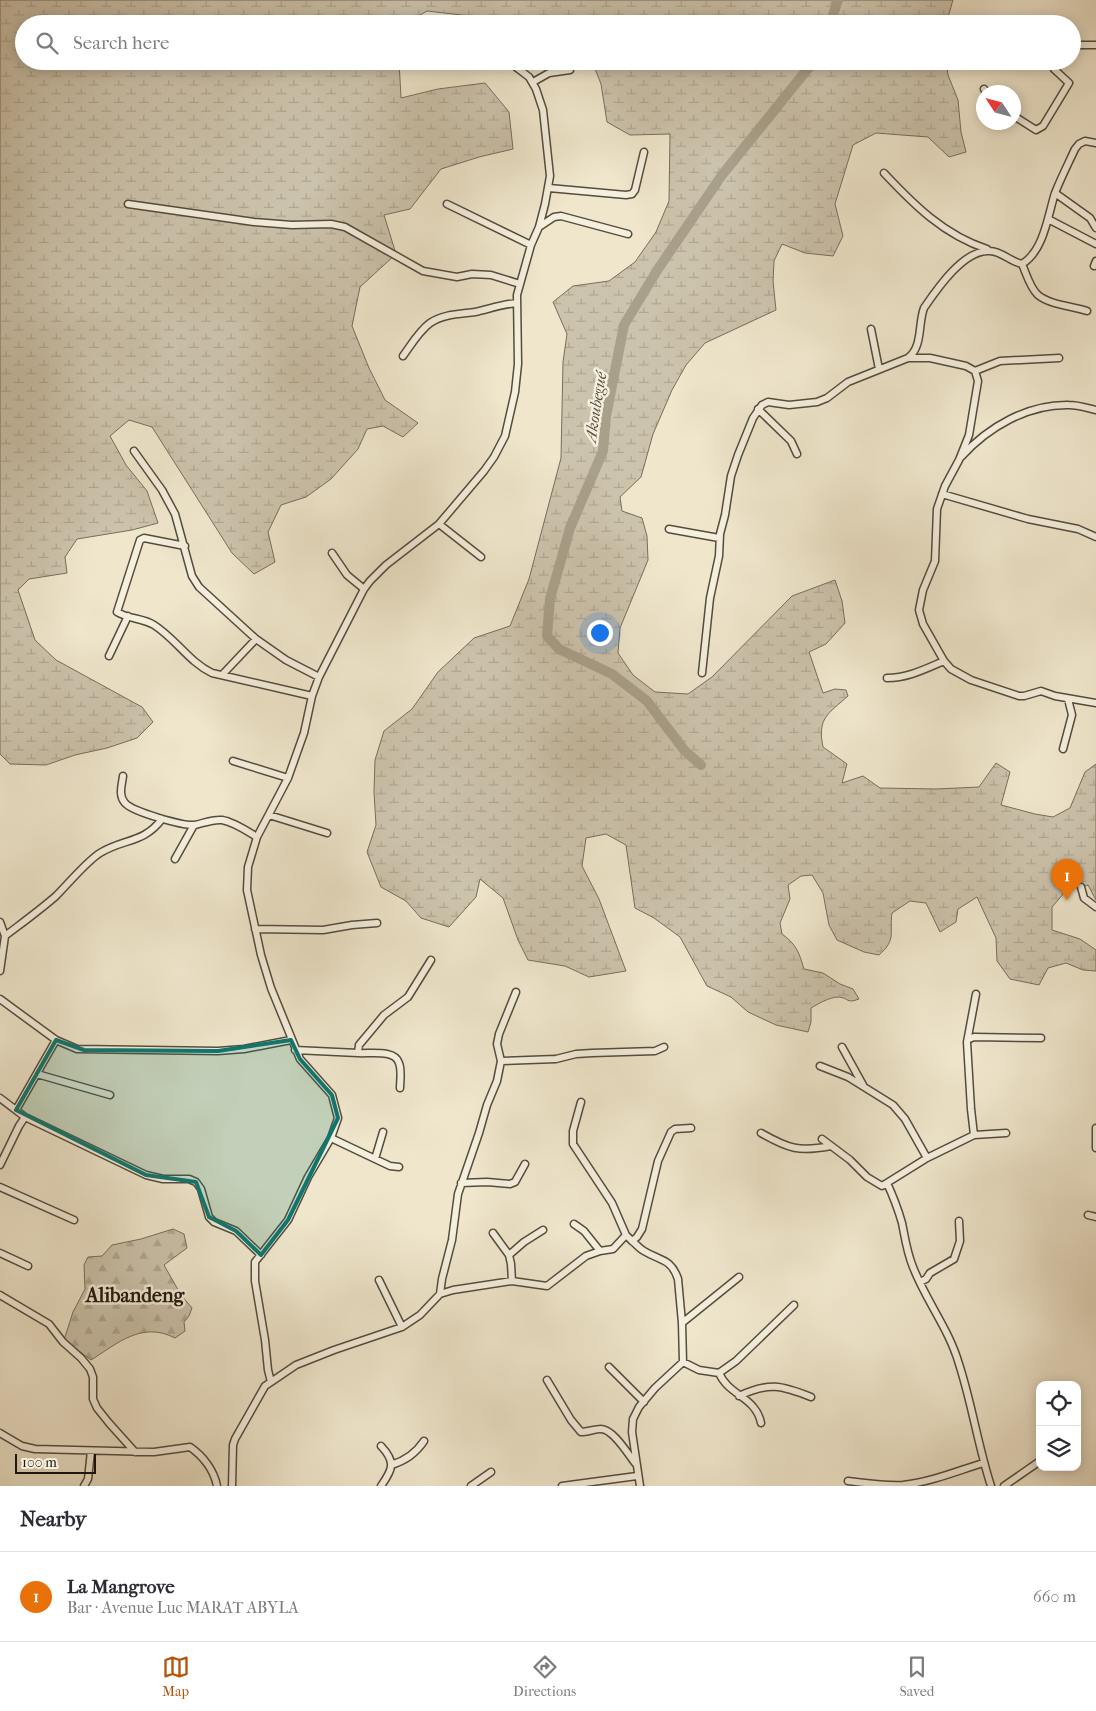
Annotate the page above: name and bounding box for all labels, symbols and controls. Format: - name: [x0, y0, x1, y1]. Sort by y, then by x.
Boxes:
- search box: [15, 15, 1081, 70]
- icon: search: [33, 29, 61, 57]
- text: Search here: [73, 32, 169, 54]
- north arrow: [976, 85, 1021, 130]
- water label: Akoubegué: [580, 368, 611, 445]
- your location: [587, 620, 613, 646]
- pin: 1: [1051, 859, 1083, 900]
- district label: Alibandeng: [84, 1284, 186, 1307]
- map controls: [1036, 1381, 1081, 1471]
- button: locate: [1036, 1381, 1081, 1426]
- button: layers: [1036, 1426, 1081, 1471]
- scale bar: [15, 1451, 96, 1474]
- text: 100 m: [22, 1454, 57, 1471]
- text: Nearby: [20, 1507, 86, 1531]
- text: La Mangrove: [67, 1576, 175, 1598]
- text: 1: [33, 1587, 39, 1606]
- text: 660 m: [1033, 1587, 1076, 1606]
- text: Bar · Avenue Luc MARAT ABYLA: [67, 1598, 299, 1617]
- tab: Map: [162, 1653, 190, 1700]
- tab: Directions: [513, 1653, 576, 1700]
- tab: Saved: [900, 1653, 934, 1700]

